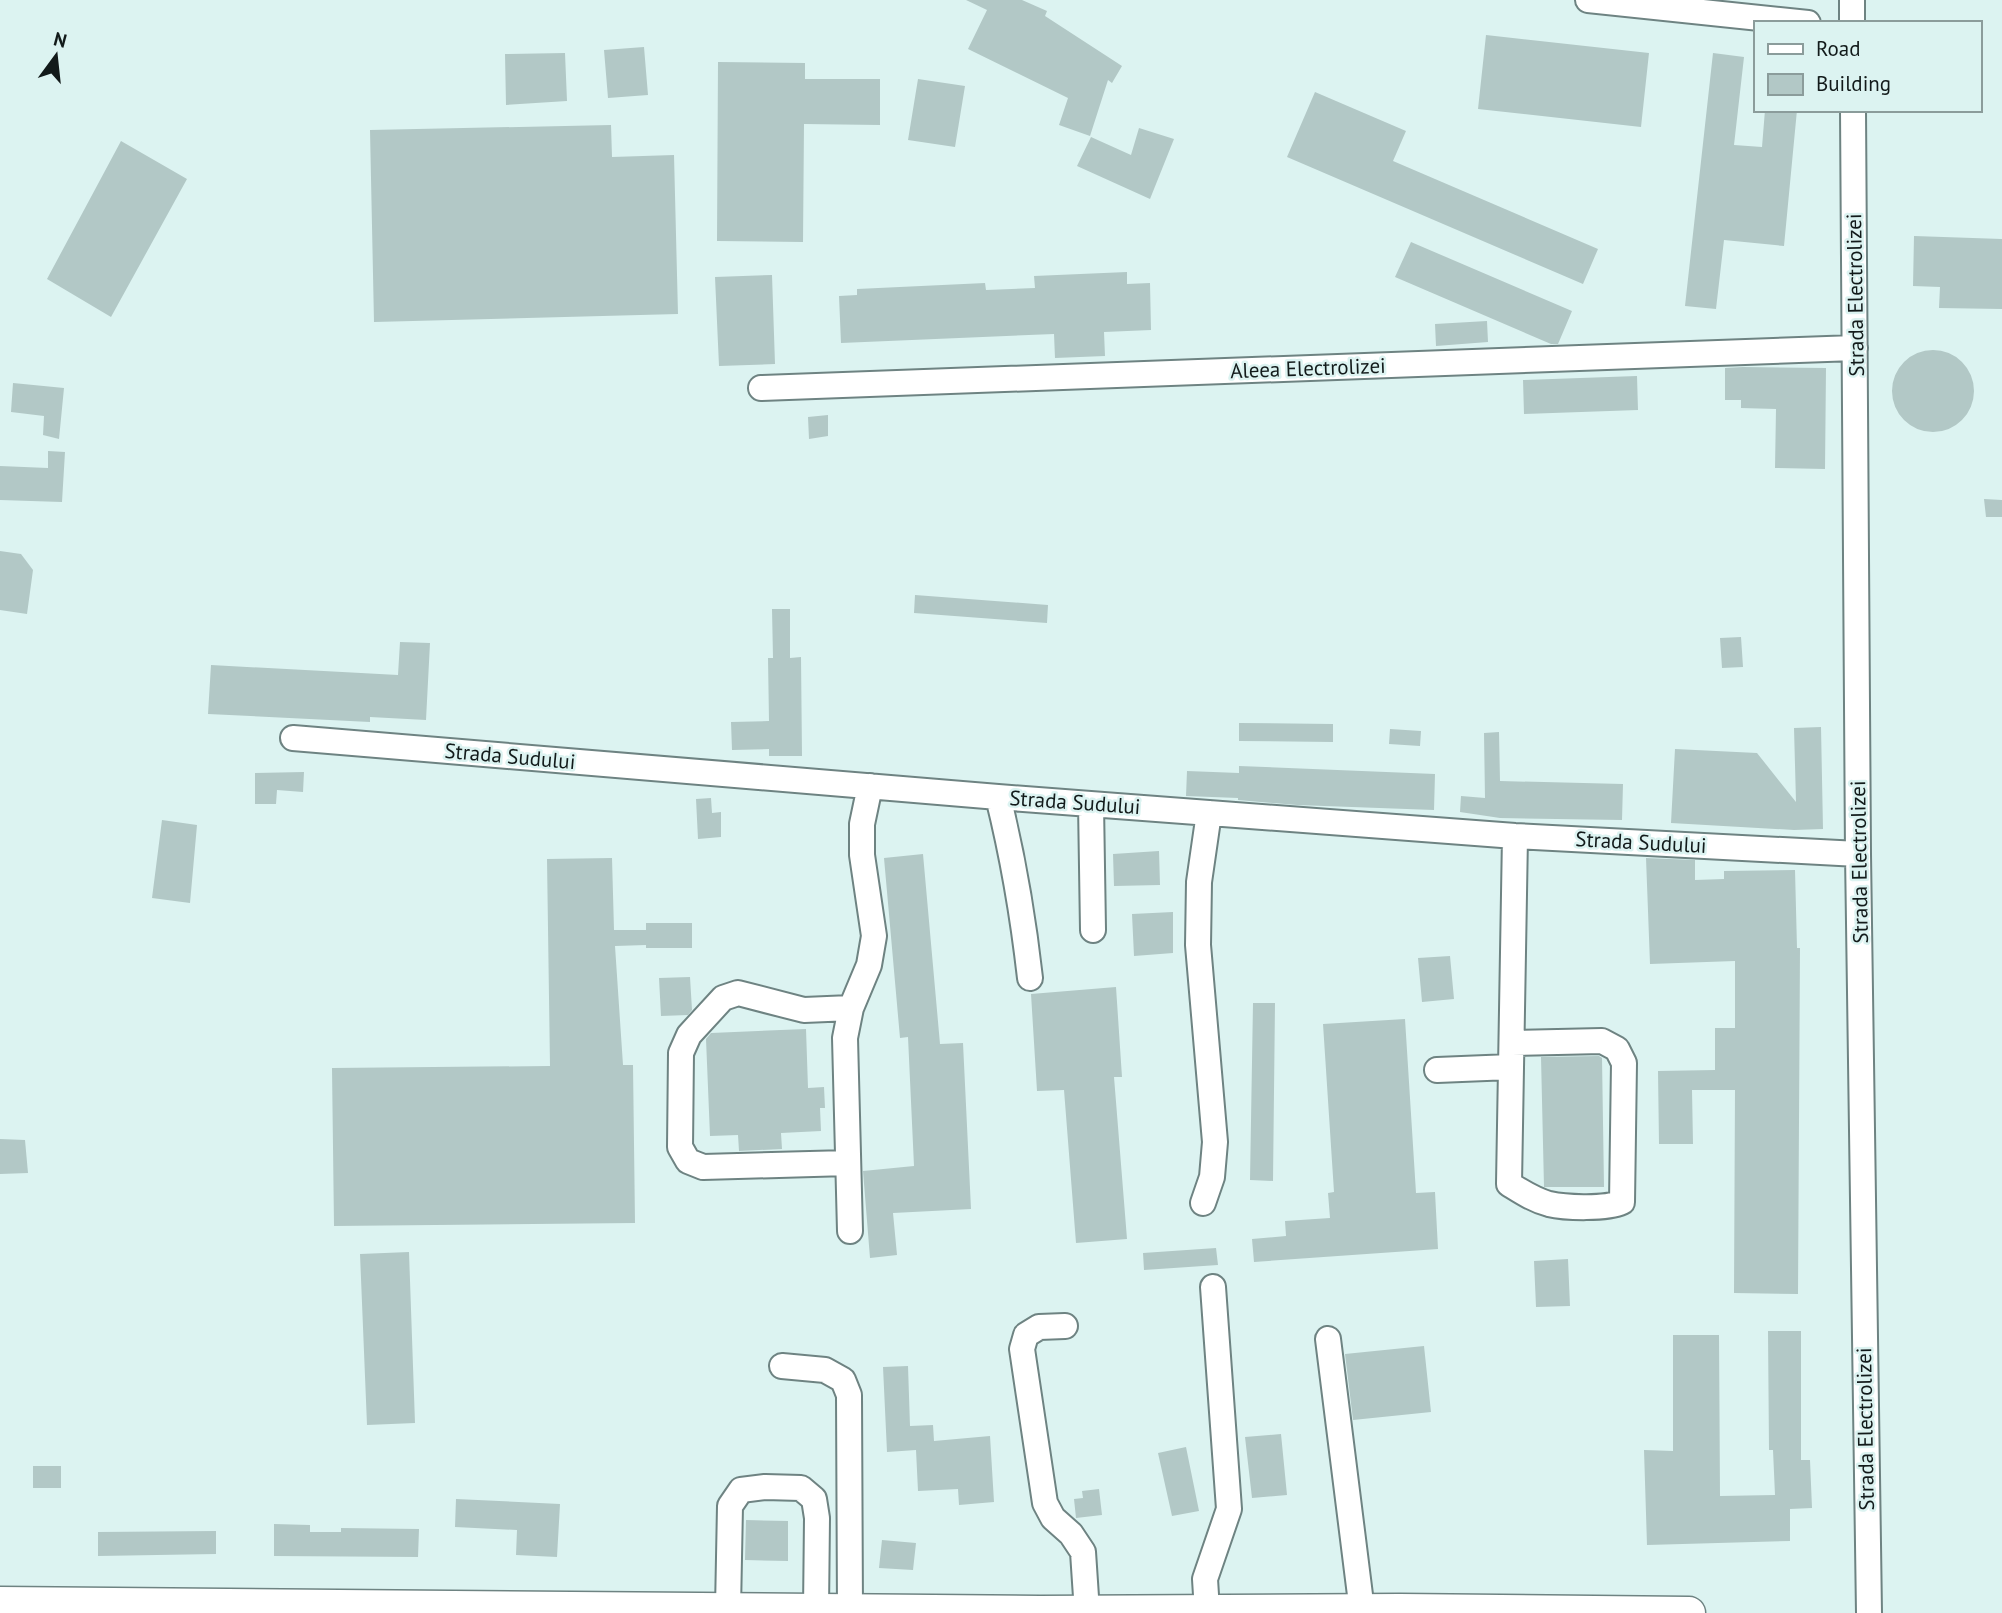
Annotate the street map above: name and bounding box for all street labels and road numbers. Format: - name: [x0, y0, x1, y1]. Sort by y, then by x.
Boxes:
- street label: Strada Electrolizei: [1840, 213, 1870, 377]
- street label: Aleea Electrolizei: [1230, 352, 1386, 384]
- street label: Strada Sudului: [443, 737, 577, 775]
- street label: Strada Electrolizei: [1844, 780, 1874, 944]
- street label: Strada Sudului: [1009, 784, 1141, 820]
- street label: Strada Sudului: [1575, 825, 1707, 859]
- street label: Strada Electrolizei: [1850, 1347, 1880, 1511]

